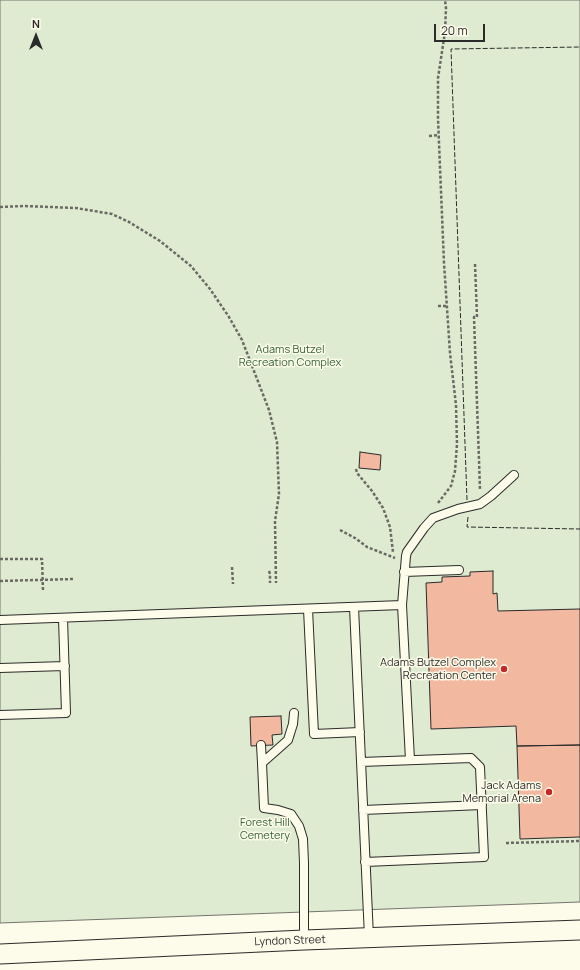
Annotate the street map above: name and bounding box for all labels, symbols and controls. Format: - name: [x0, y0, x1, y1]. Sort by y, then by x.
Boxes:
- north arrow: [16, 16, 56, 56]
- text: N: [32, 16, 40, 31]
- scale bar: [436, 16, 487, 42]
- text: 20 m: [441, 22, 468, 39]
- park label: Adams Butzel Recreation Complex: [239, 343, 341, 369]
- place label: Adams Butzel Complex Recreation Center: [380, 656, 496, 682]
- marker: Adams Butzel Complex Recreation Center: [499, 664, 509, 674]
- place label: Jack Adams Memorial Arena: [463, 779, 541, 805]
- marker: Jack Adams Memorial Arena: [544, 787, 554, 797]
- park label: Forest Hill Cemetery: [240, 816, 290, 842]
- street label: Lyndon Street: [254, 933, 326, 949]

